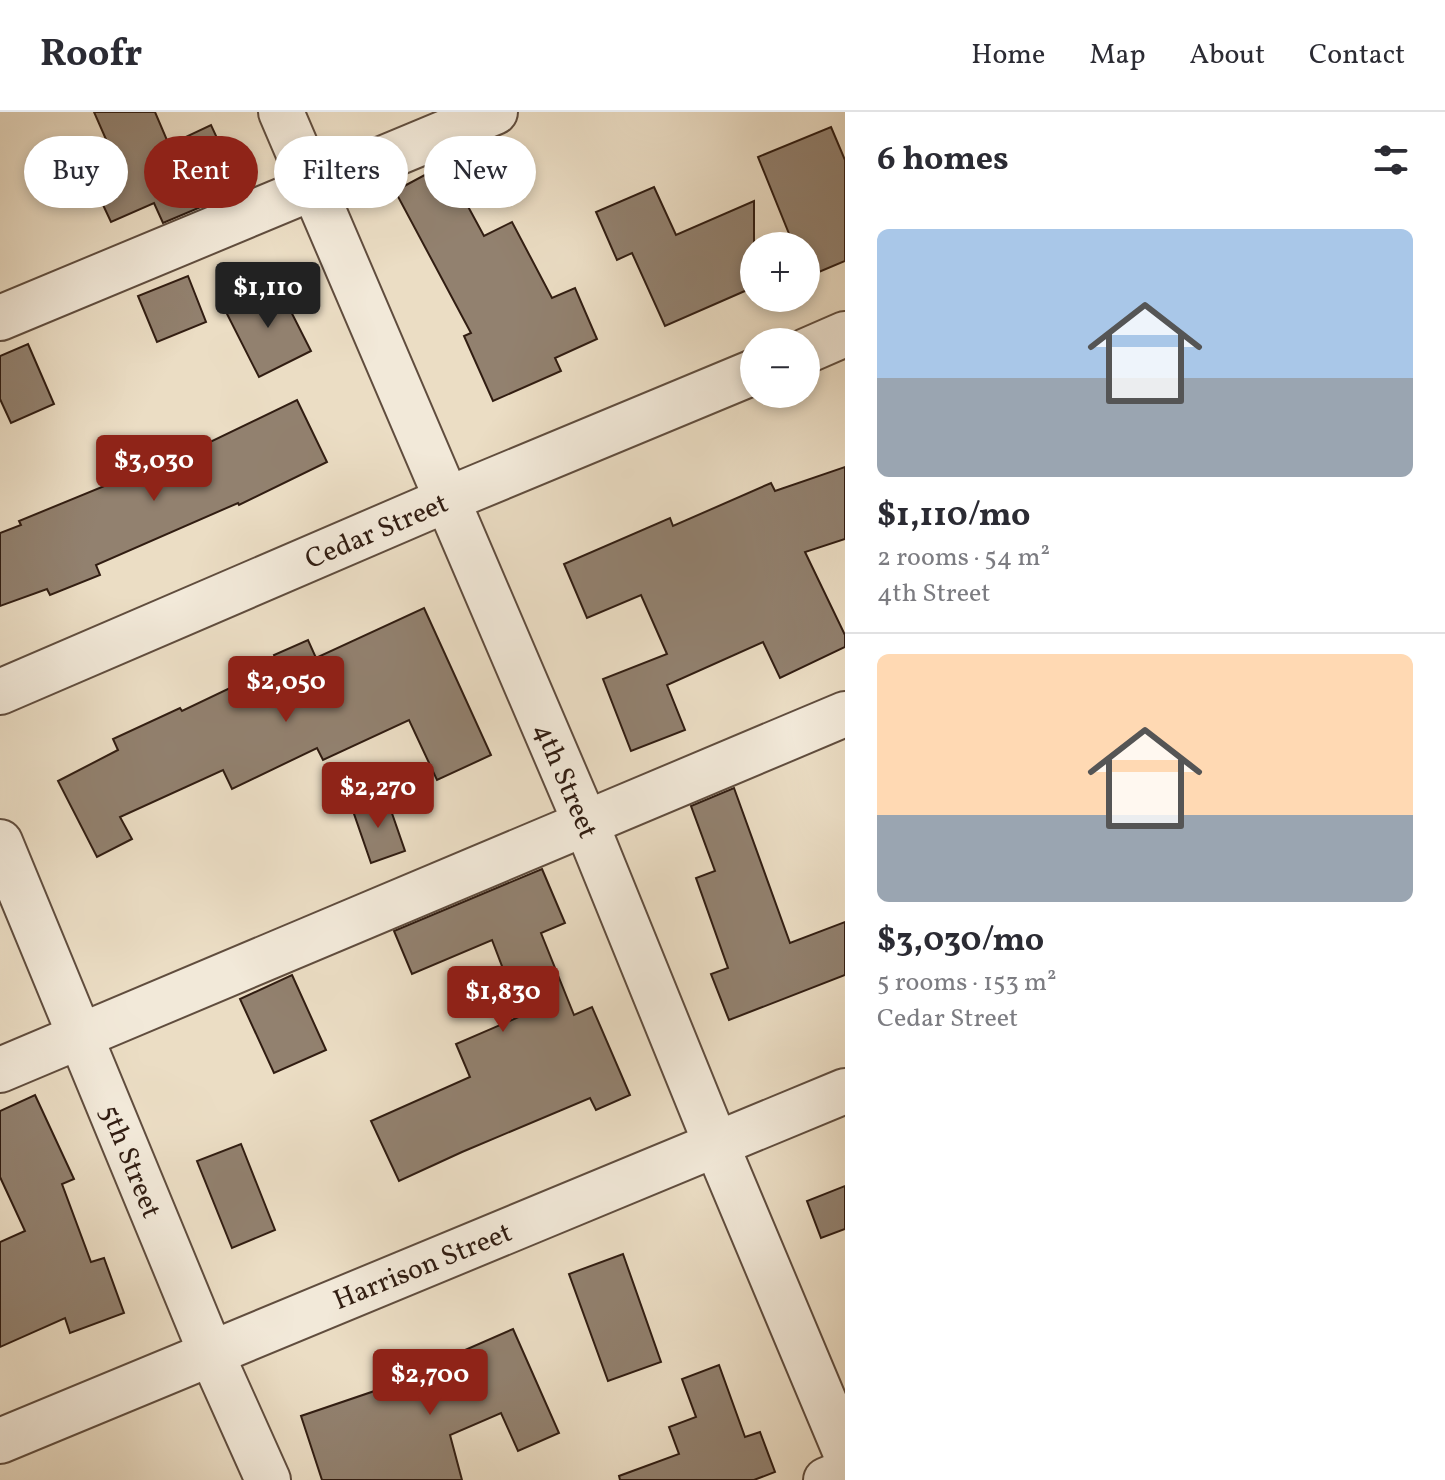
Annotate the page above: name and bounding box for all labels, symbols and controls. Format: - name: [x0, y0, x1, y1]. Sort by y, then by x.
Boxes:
- text: Roofr: [40, 29, 142, 82]
- text: Home: [971, 36, 1045, 75]
- text: Map: [1089, 36, 1145, 75]
- text: About: [1189, 36, 1265, 75]
- text: Contact: [1309, 36, 1405, 75]
- chip: Buy: [24, 136, 128, 208]
- chip: Rent: [144, 136, 258, 208]
- chip: Filters: [274, 136, 408, 208]
- chip: New: [424, 136, 536, 208]
- text: 6 homes: [877, 137, 1009, 184]
- icon: filters: [1369, 138, 1413, 182]
- map controls: [740, 232, 820, 408]
- button: +: [740, 232, 820, 312]
- pin: $1,110: [203, 262, 333, 330]
- text: $1,110: [233, 270, 303, 306]
- icon: home: [1073, 281, 1217, 425]
- button: −: [740, 328, 820, 408]
- pin: $3,030: [89, 435, 219, 503]
- text: $3,030: [114, 443, 194, 479]
- street label: Cedar Street: [299, 485, 455, 580]
- text: $1,110/mo: [877, 493, 1031, 540]
- text: 2 rooms · 54 m²: [877, 540, 1050, 576]
- text: 4th Street: [877, 576, 991, 612]
- pin: $2,050: [221, 656, 351, 724]
- text: $2,050: [246, 664, 326, 700]
- icon: home: [1073, 706, 1217, 850]
- street label: 4th Street: [523, 717, 607, 845]
- pin: $2,270: [313, 762, 443, 830]
- text: $2,270: [340, 770, 416, 806]
- text: $3,030/mo: [877, 918, 1044, 965]
- text: 5 rooms · 153 m²: [877, 965, 1057, 1001]
- pin: $1,830: [438, 966, 568, 1034]
- text: $1,830: [465, 974, 541, 1010]
- text: Cedar Street: [877, 1001, 1018, 1037]
- street label: 5th Street: [89, 1099, 170, 1224]
- street label: Harrison Street: [328, 1214, 518, 1321]
- pin: $2,700: [365, 1349, 495, 1417]
- text: $2,700: [391, 1357, 469, 1393]

